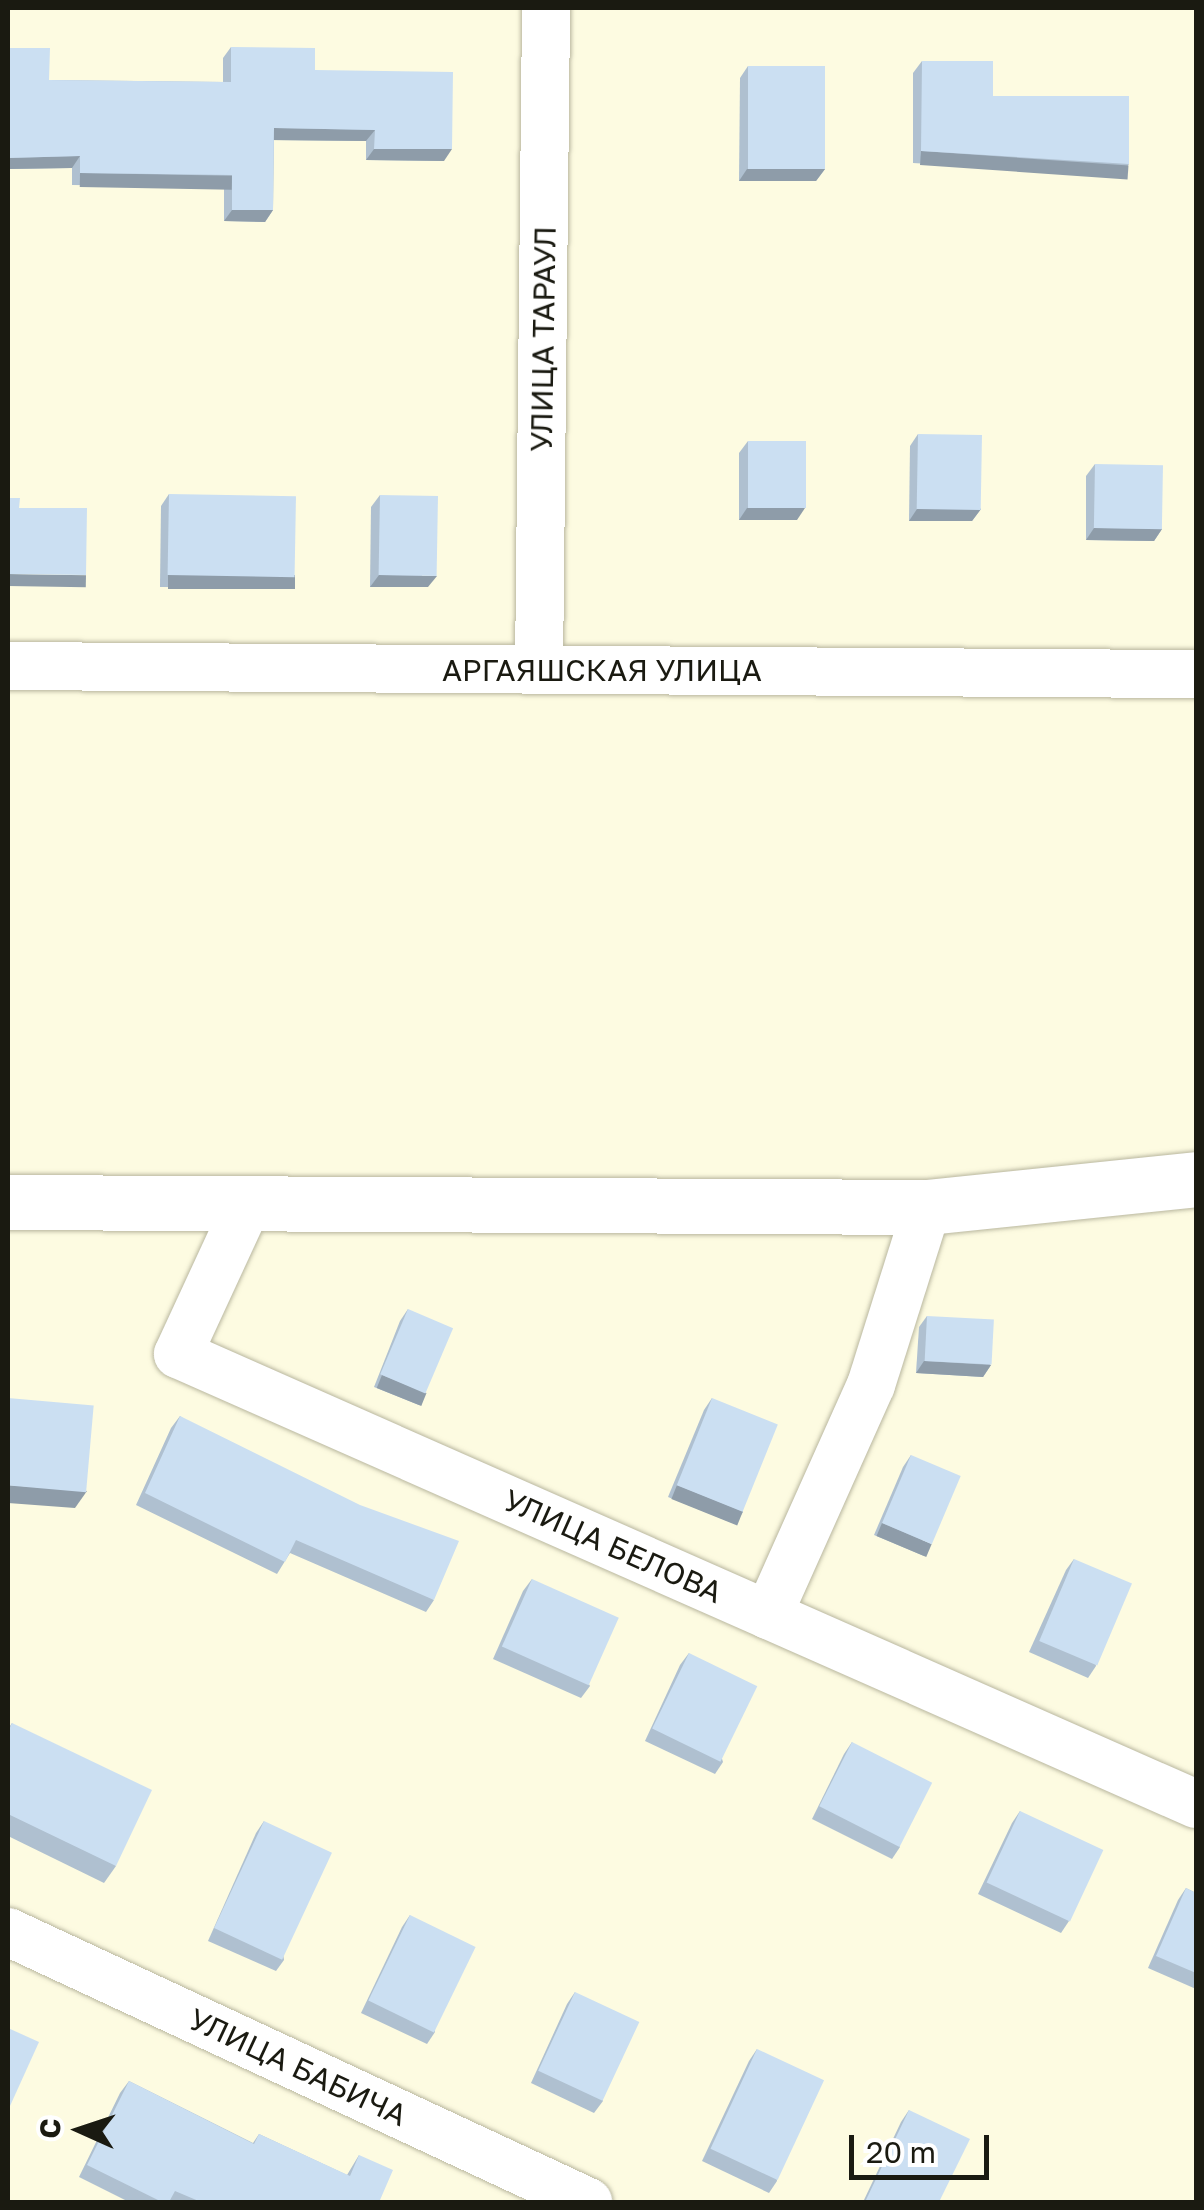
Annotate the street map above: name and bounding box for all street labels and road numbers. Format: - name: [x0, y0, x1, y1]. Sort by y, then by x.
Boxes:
- street label: УЛИЦА ТАРАУЛ: [523, 226, 563, 452]
- street label: АРГАЯШСКАЯ УЛИЦА: [442, 652, 762, 688]
- street label: УЛИЦА БЕЛОВА: [498, 1482, 728, 1610]
- street label: УЛИЦА БАБИЧА: [183, 2001, 413, 2133]

